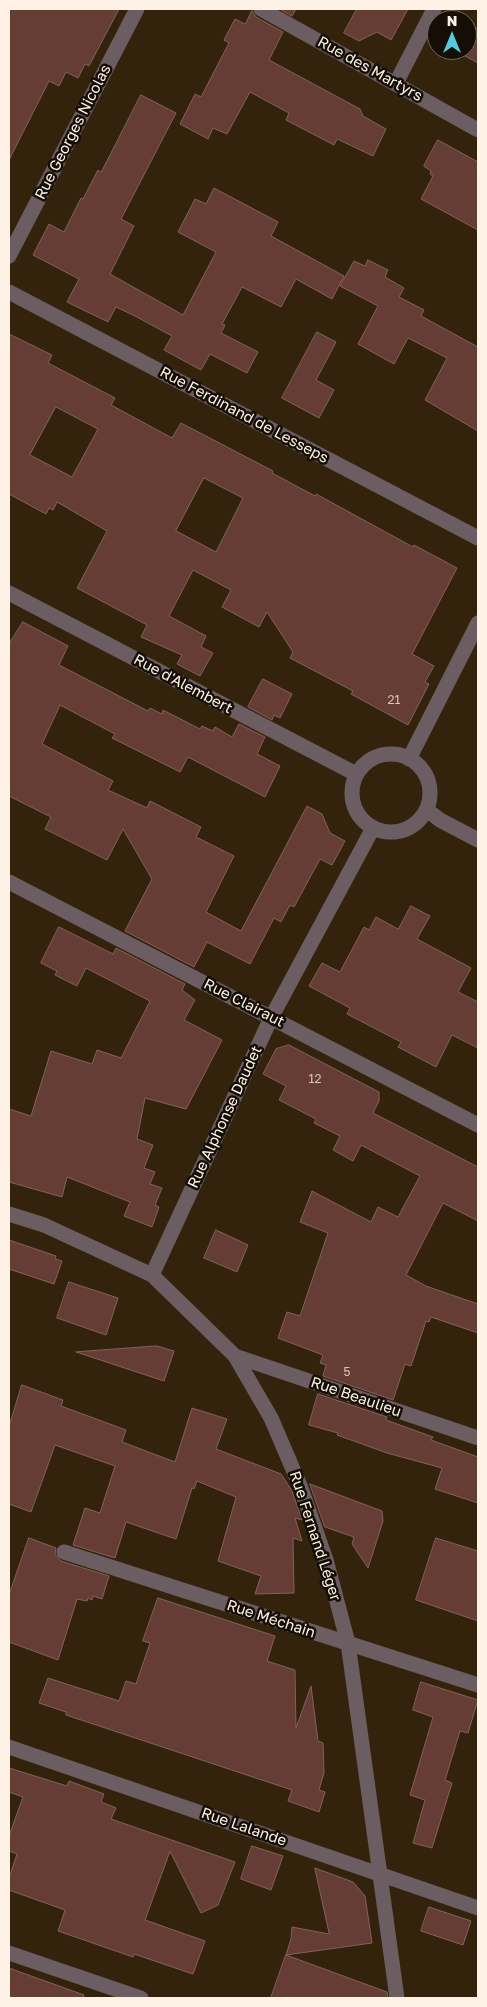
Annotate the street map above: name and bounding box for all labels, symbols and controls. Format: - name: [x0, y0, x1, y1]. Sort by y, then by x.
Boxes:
- north arrow: [427, 10, 477, 60]
- text: N: [447, 12, 457, 29]
- street label: Rue des Martyrs: [314, 33, 426, 105]
- street label: Rue Georges Nicolas: [31, 62, 115, 202]
- street label: Rue Ferdinand de Lesseps: [157, 363, 331, 467]
- street label: Rue d'Alembert: [131, 650, 235, 718]
- house number: 21: [388, 693, 400, 707]
- street label: Rue Clairaut: [201, 975, 287, 1031]
- street label: Rue Alphonse Daudet: [184, 1043, 266, 1191]
- house number: 12: [309, 1072, 321, 1086]
- house number: 5: [344, 1365, 350, 1379]
- street label: Rue Beaulieu: [308, 1373, 404, 1421]
- street label: Rue Fernand Léger: [286, 1469, 344, 1603]
- street label: Rue Méchain: [224, 1596, 318, 1642]
- street label: Rue Lalande: [199, 1804, 289, 1850]

